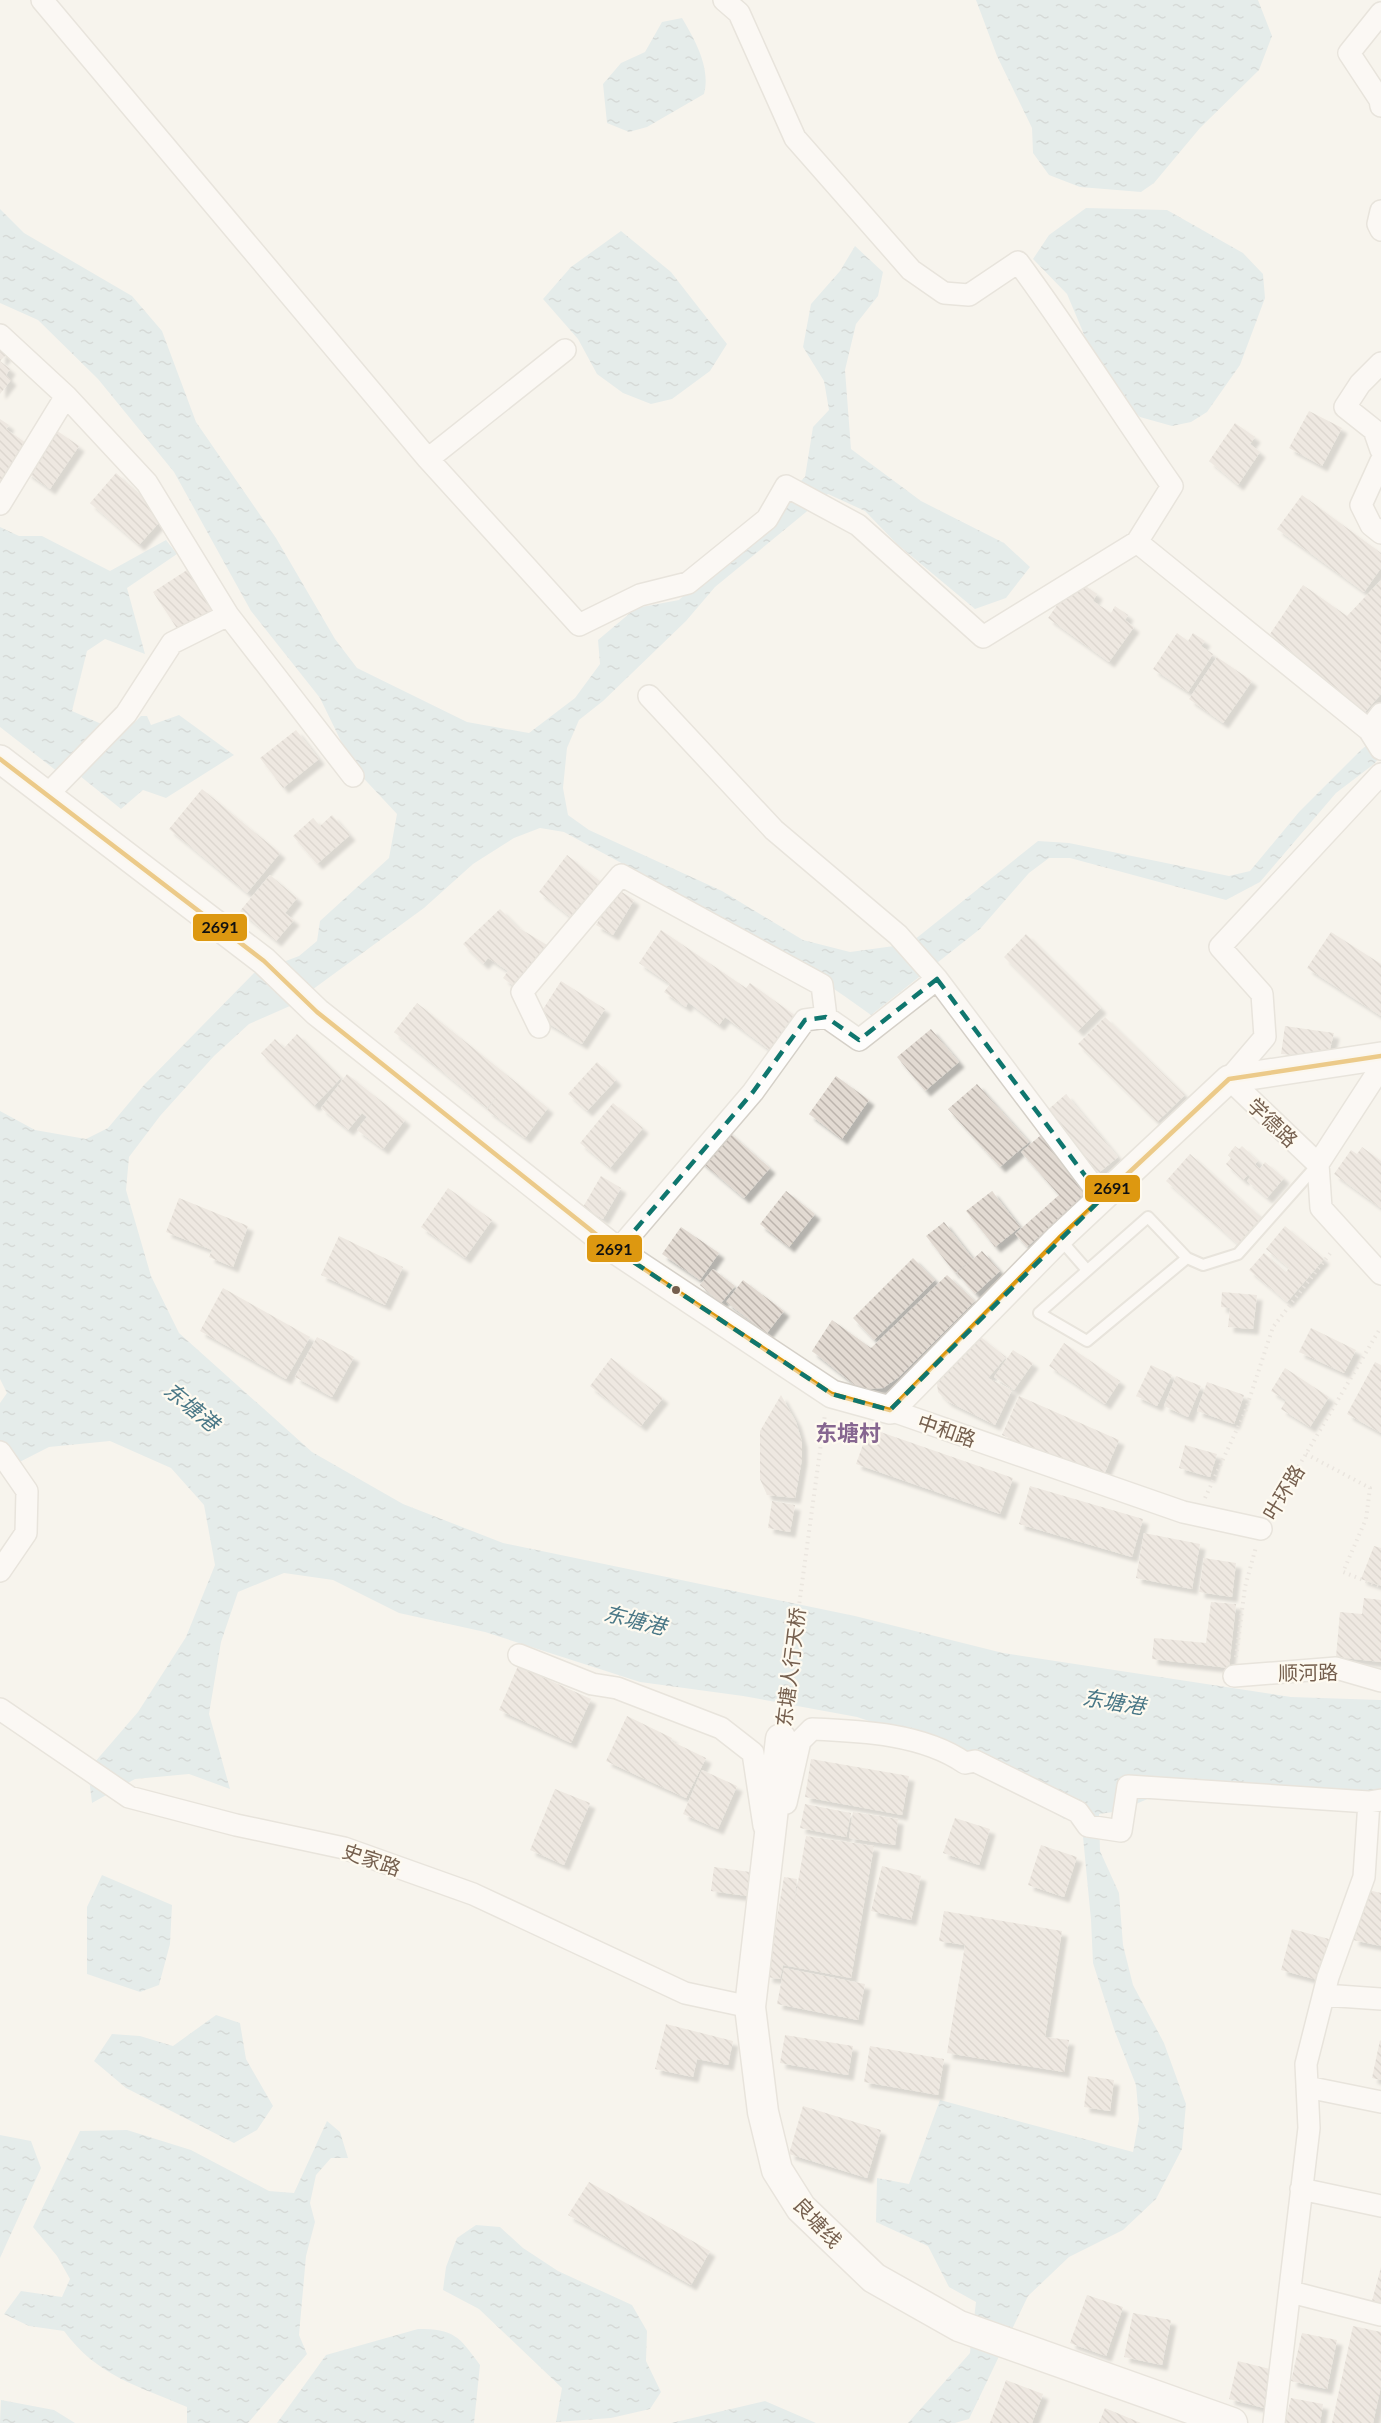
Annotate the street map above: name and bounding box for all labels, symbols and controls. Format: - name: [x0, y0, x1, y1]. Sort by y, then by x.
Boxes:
- line badge: 2691: [192, 913, 248, 942]
- text: 2691: [201, 917, 239, 936]
- street label: 学德路: [1243, 1093, 1303, 1151]
- line badge: 2691: [1084, 1174, 1141, 1203]
- text: 2691: [1093, 1178, 1131, 1197]
- line badge: 2691: [586, 1234, 643, 1263]
- text: 2691: [595, 1239, 633, 1258]
- unlabelled marker: [670, 1284, 682, 1296]
- water label: 东塘港: [160, 1376, 227, 1437]
- street label: 中和路: [915, 1409, 979, 1451]
- district label: 东塘村: [815, 1419, 881, 1446]
- street label: 叶环路: [1257, 1460, 1309, 1524]
- water label: 东塘港: [601, 1599, 671, 1639]
- street label: 东塘人行天桥: [771, 1606, 809, 1728]
- street label: 顺河路: [1278, 1659, 1338, 1685]
- water label: 东塘港: [1081, 1684, 1150, 1719]
- street label: 史家路: [340, 1838, 404, 1880]
- street label: 良塘线: [789, 2192, 847, 2252]

